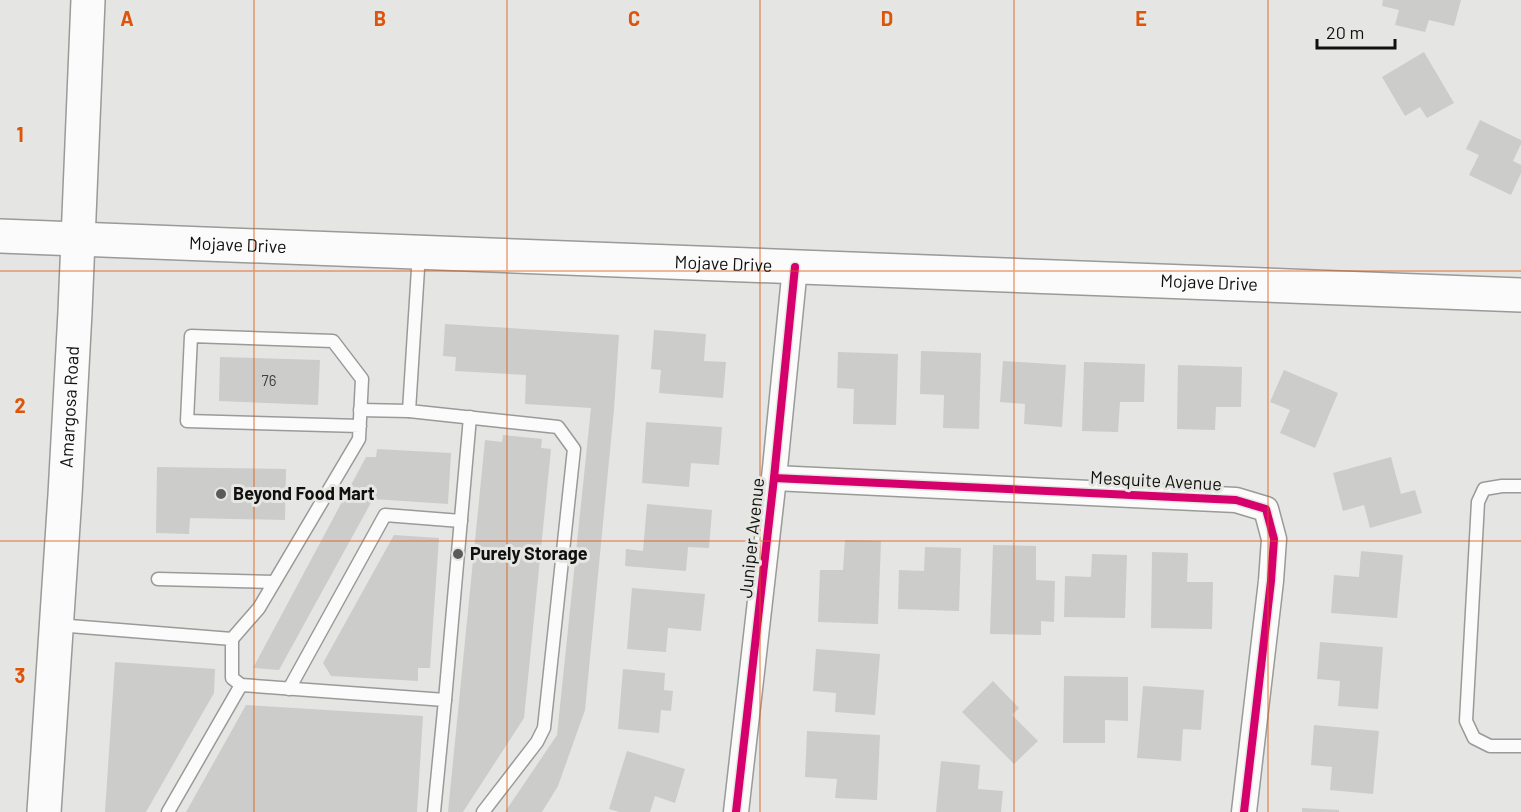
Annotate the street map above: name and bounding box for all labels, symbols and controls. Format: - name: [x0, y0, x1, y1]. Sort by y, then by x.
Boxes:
- text: A: [120, 6, 134, 30]
- text: B: [374, 6, 386, 30]
- text: C: [628, 6, 640, 30]
- text: D: [881, 6, 893, 30]
- text: E: [1135, 6, 1147, 30]
- scale bar: [1317, 12, 1395, 50]
- text: 20 m: [1326, 21, 1364, 43]
- text: 1: [16, 122, 24, 146]
- street label: Mojave Drive: [189, 231, 287, 257]
- street label: Mojave Drive: [674, 250, 773, 276]
- street label: Mojave Drive: [1160, 269, 1258, 295]
- street label: Amargosa Road: [55, 345, 83, 468]
- house number: 76: [262, 371, 276, 389]
- text: 2: [14, 393, 26, 417]
- street label: Mesquite Avenue: [1090, 466, 1222, 494]
- street label: Juniper Avenue: [734, 477, 768, 599]
- place label: Beyond Food Mart: [233, 482, 375, 504]
- marker: Beyond Food Mart: [214, 487, 228, 501]
- place label: Purely Storage: [470, 542, 588, 564]
- marker: Purely Storage: [451, 547, 465, 561]
- text: 3: [15, 663, 25, 687]

